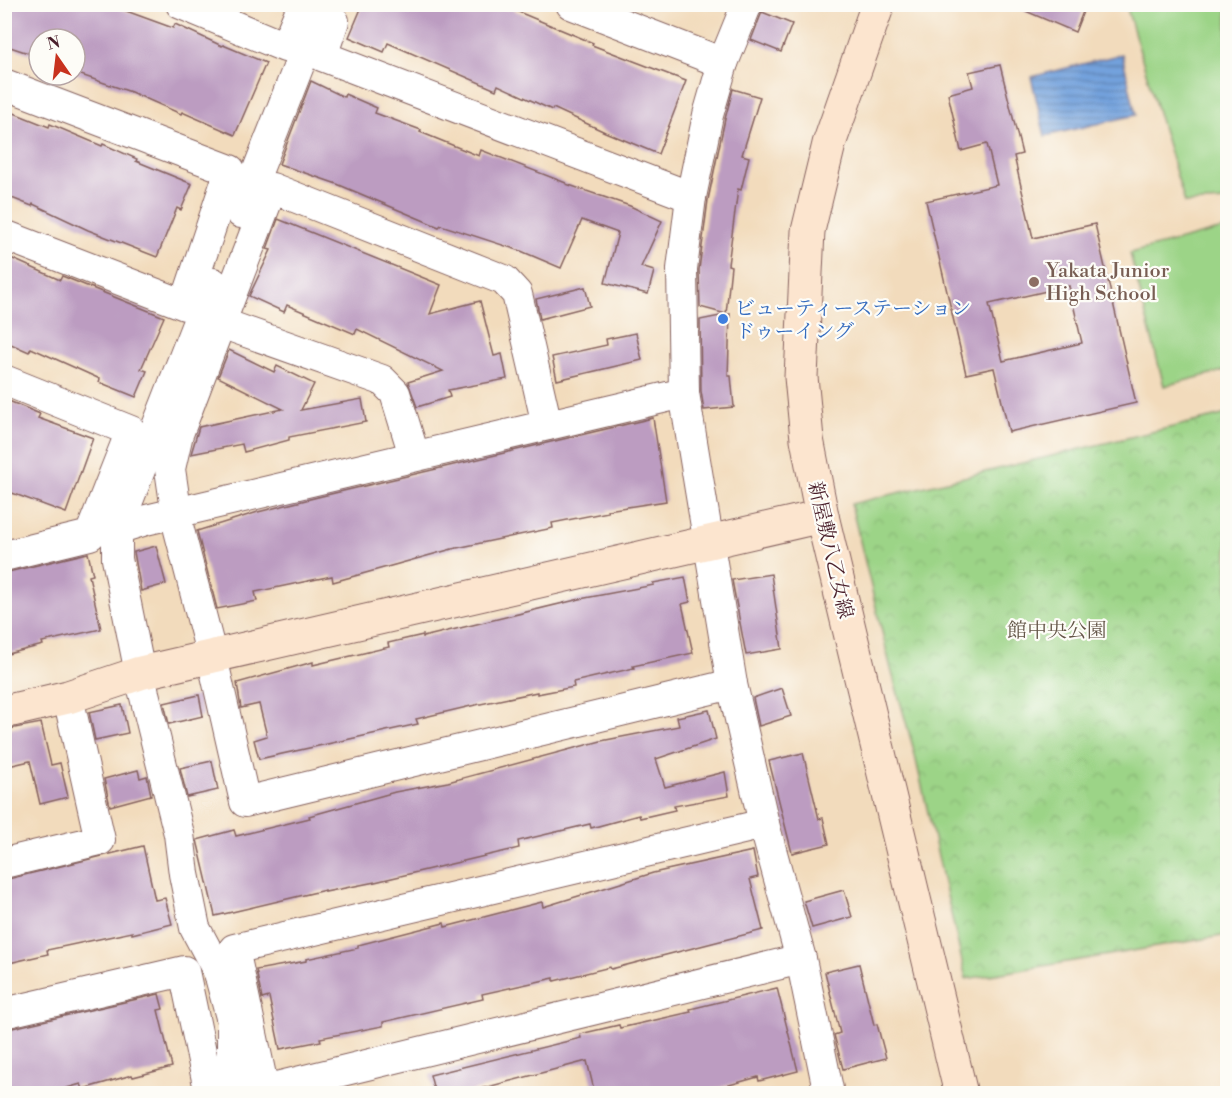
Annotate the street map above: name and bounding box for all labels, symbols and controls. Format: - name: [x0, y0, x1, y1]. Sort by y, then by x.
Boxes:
- north arrow: [27, 27, 87, 87]
- text: N: [45, 32, 63, 55]
- place label: Yakata Junior High School: [1045, 259, 1170, 307]
- marker: Yakata Junior High School: [1027, 275, 1041, 289]
- place label: ビューティーステーション ドゥーイング: [735, 297, 971, 345]
- marker: ビューティーステーション ドゥーイング: [716, 312, 730, 326]
- street label: 新屋敷八乙女線: [802, 479, 857, 621]
- park label: 館中央公園: [1007, 619, 1107, 644]

